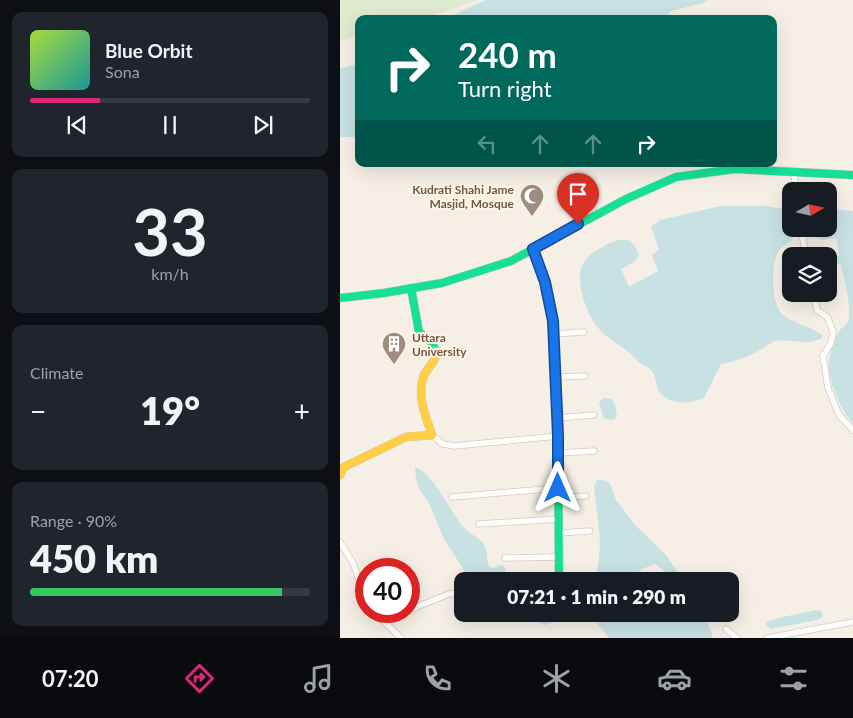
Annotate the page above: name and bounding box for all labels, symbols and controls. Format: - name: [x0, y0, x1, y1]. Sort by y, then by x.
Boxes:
- text: 240 m: [458, 33, 557, 75]
- icon: right: [375, 35, 440, 100]
- text: Blue Orbit: [105, 39, 193, 62]
- text: Sona: [105, 62, 140, 81]
- text: Turn right: [458, 75, 552, 102]
- icon: previous: [63, 111, 91, 139]
- icon: pause: [156, 111, 184, 139]
- icon: next: [249, 111, 277, 139]
- icon: left: [473, 130, 501, 158]
- icon: ahead: [526, 130, 554, 158]
- icon: ahead: [579, 130, 607, 158]
- icon: right: [632, 130, 660, 158]
- pin: [557, 173, 599, 224]
- icon: arrive: [564, 180, 592, 208]
- place label: Kudrati Shahi Jame Masjid, Mosque: [412, 182, 515, 211]
- north arrow: [782, 182, 838, 238]
- map controls: [782, 182, 837, 302]
- mosque icon: Kudrati Shahi Jame Masjid, Mosque: [519, 183, 545, 217]
- text: 33: [132, 192, 208, 270]
- button: layers: [782, 247, 837, 302]
- text: km/h: [151, 264, 189, 283]
- place label: Uttara University: [412, 330, 467, 359]
- building icon: Uttara University: [381, 331, 407, 365]
- text: Climate: [30, 363, 83, 382]
- text: 19°: [140, 387, 200, 433]
- text: −: [30, 394, 46, 428]
- text: +: [294, 394, 310, 428]
- position arrow: [531, 461, 583, 513]
- text: Range · 90%: [30, 511, 117, 530]
- text: 450 km: [30, 535, 158, 581]
- speed limit sign: 40: [355, 558, 420, 623]
- text: 07:21 · 1 min · 290 m: [507, 585, 686, 608]
- icon: directions: [182, 661, 217, 696]
- icon: music: [301, 661, 336, 696]
- icon: phone: [420, 661, 455, 696]
- icon: climate: [539, 661, 574, 696]
- icon: car: [657, 661, 692, 696]
- icon: filters: [776, 661, 811, 696]
- text: 07:20: [42, 665, 99, 692]

